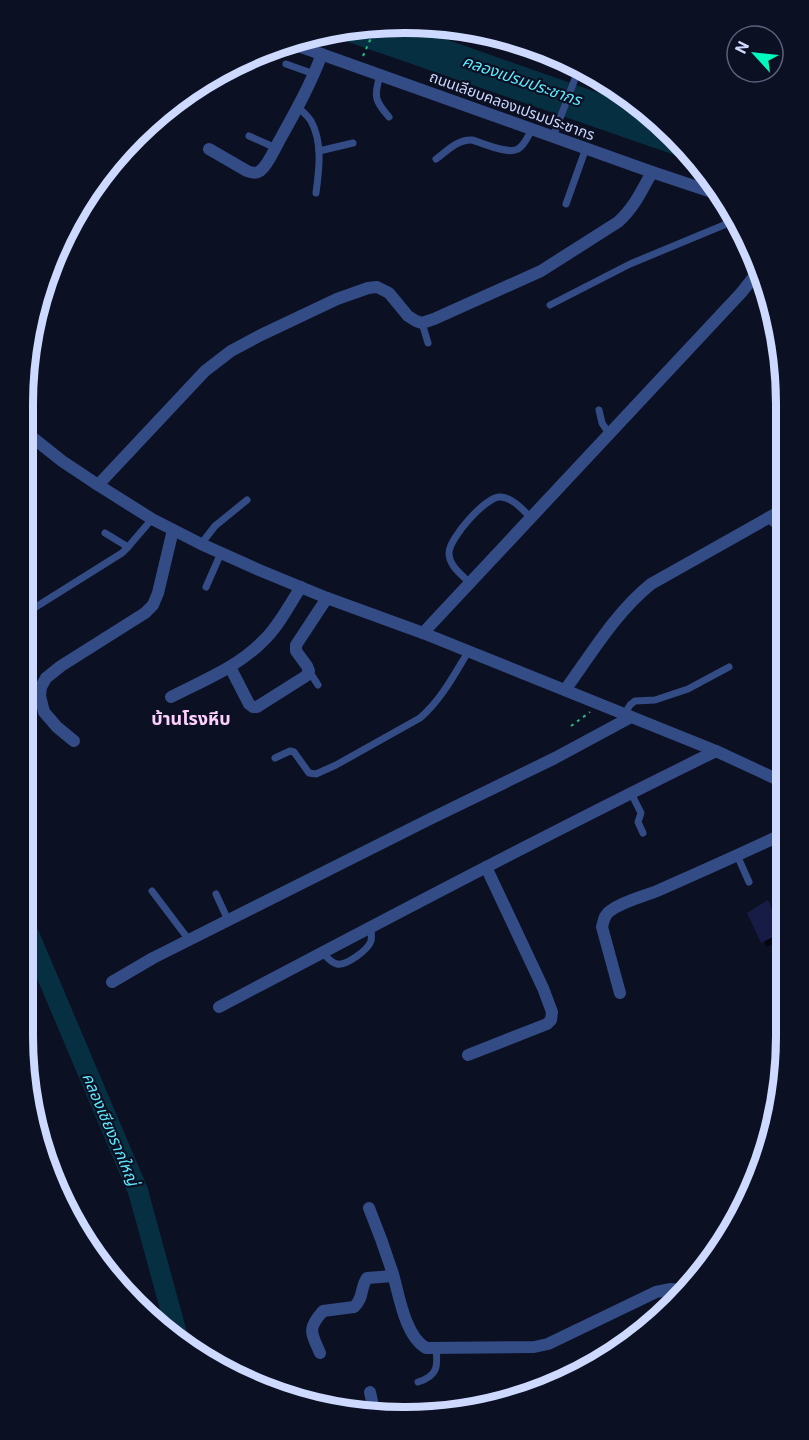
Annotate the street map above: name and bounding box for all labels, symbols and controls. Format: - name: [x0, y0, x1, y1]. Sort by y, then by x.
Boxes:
- north arrow: [725, 24, 785, 84]
- text: N: [731, 38, 753, 57]
- water label: คลองเปรมประชากร: [460, 51, 585, 110]
- street label: ถนนเลียบคลองเปรมประชากร: [427, 68, 597, 144]
- district label: บ้านโรงหีบ: [151, 708, 231, 729]
- water label: คลองเชียงรากใหญ่: [78, 1070, 144, 1190]

